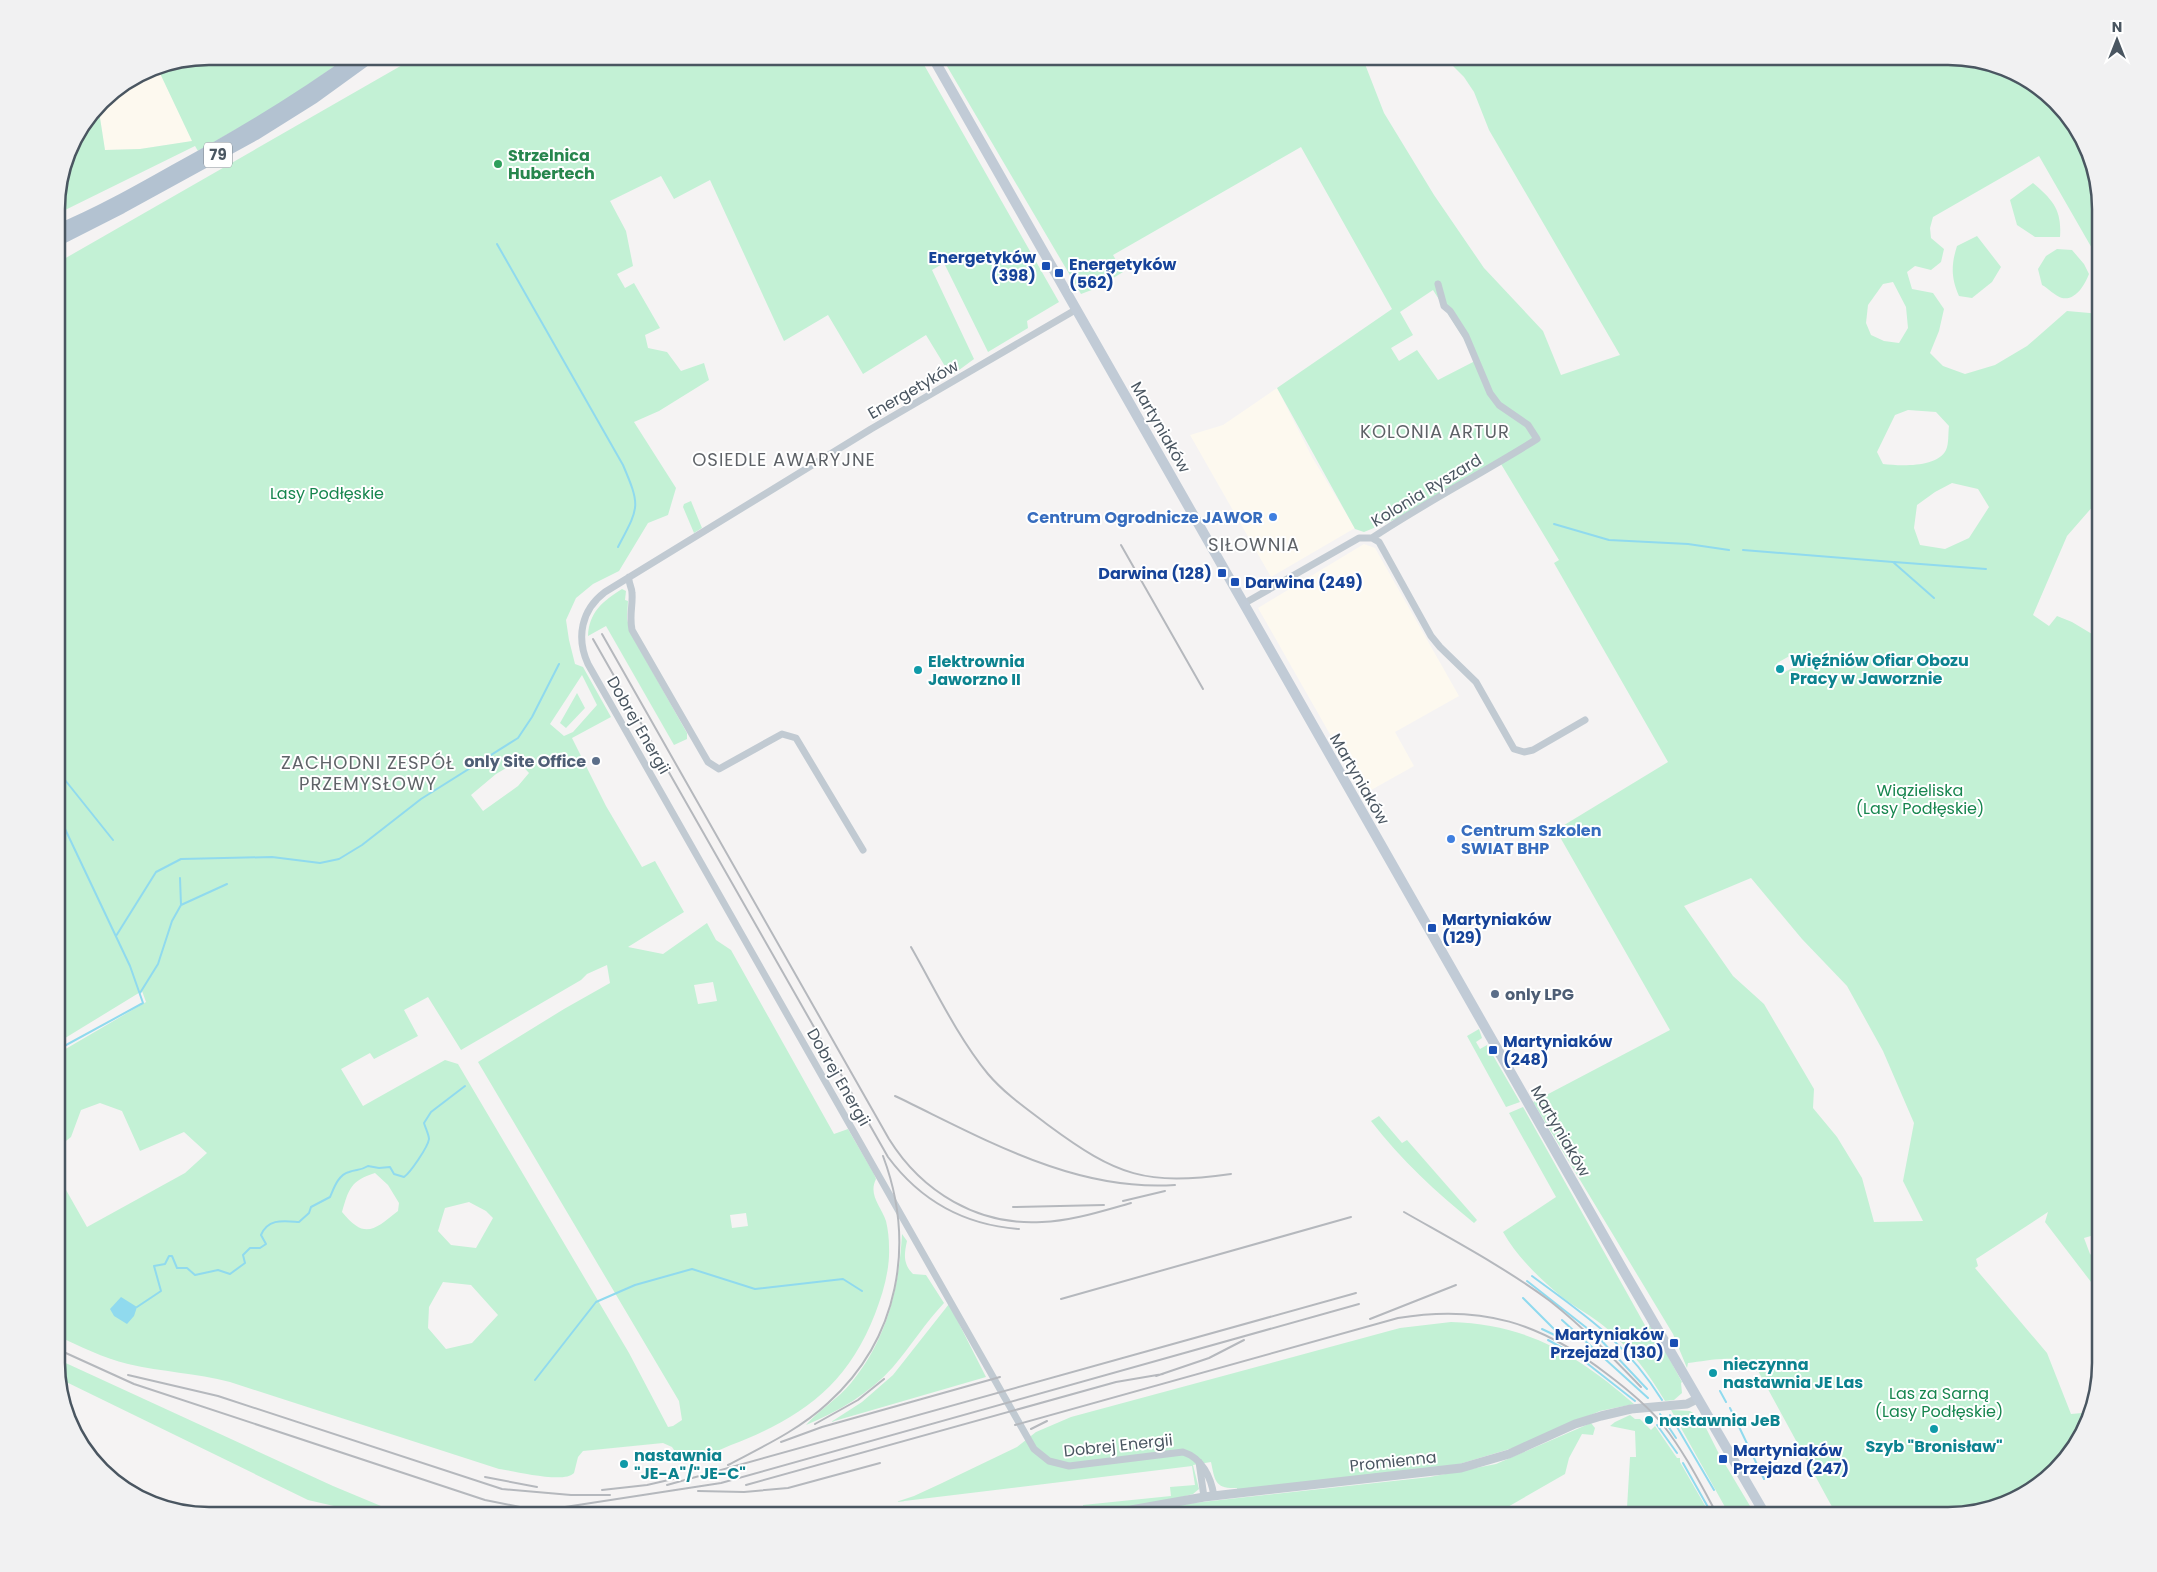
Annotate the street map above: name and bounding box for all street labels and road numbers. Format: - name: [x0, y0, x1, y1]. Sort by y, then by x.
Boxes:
- road number: 79: [204, 142, 232, 168]
- street label: Energetyków: [864, 354, 963, 425]
- street label: Martyniaków: [1125, 377, 1196, 477]
- street label: Kolonia Ryszard: [1367, 448, 1486, 533]
- street label: Dobrej Energii: [601, 672, 676, 778]
- street label: Martyniaków: [1324, 729, 1395, 829]
- street label: Dobrej Energii: [801, 1024, 876, 1130]
- street label: Martyniaków: [1525, 1081, 1596, 1181]
- street label: Dobrej Energii: [1062, 1428, 1174, 1463]
- street label: Promienna: [1349, 1446, 1438, 1477]

